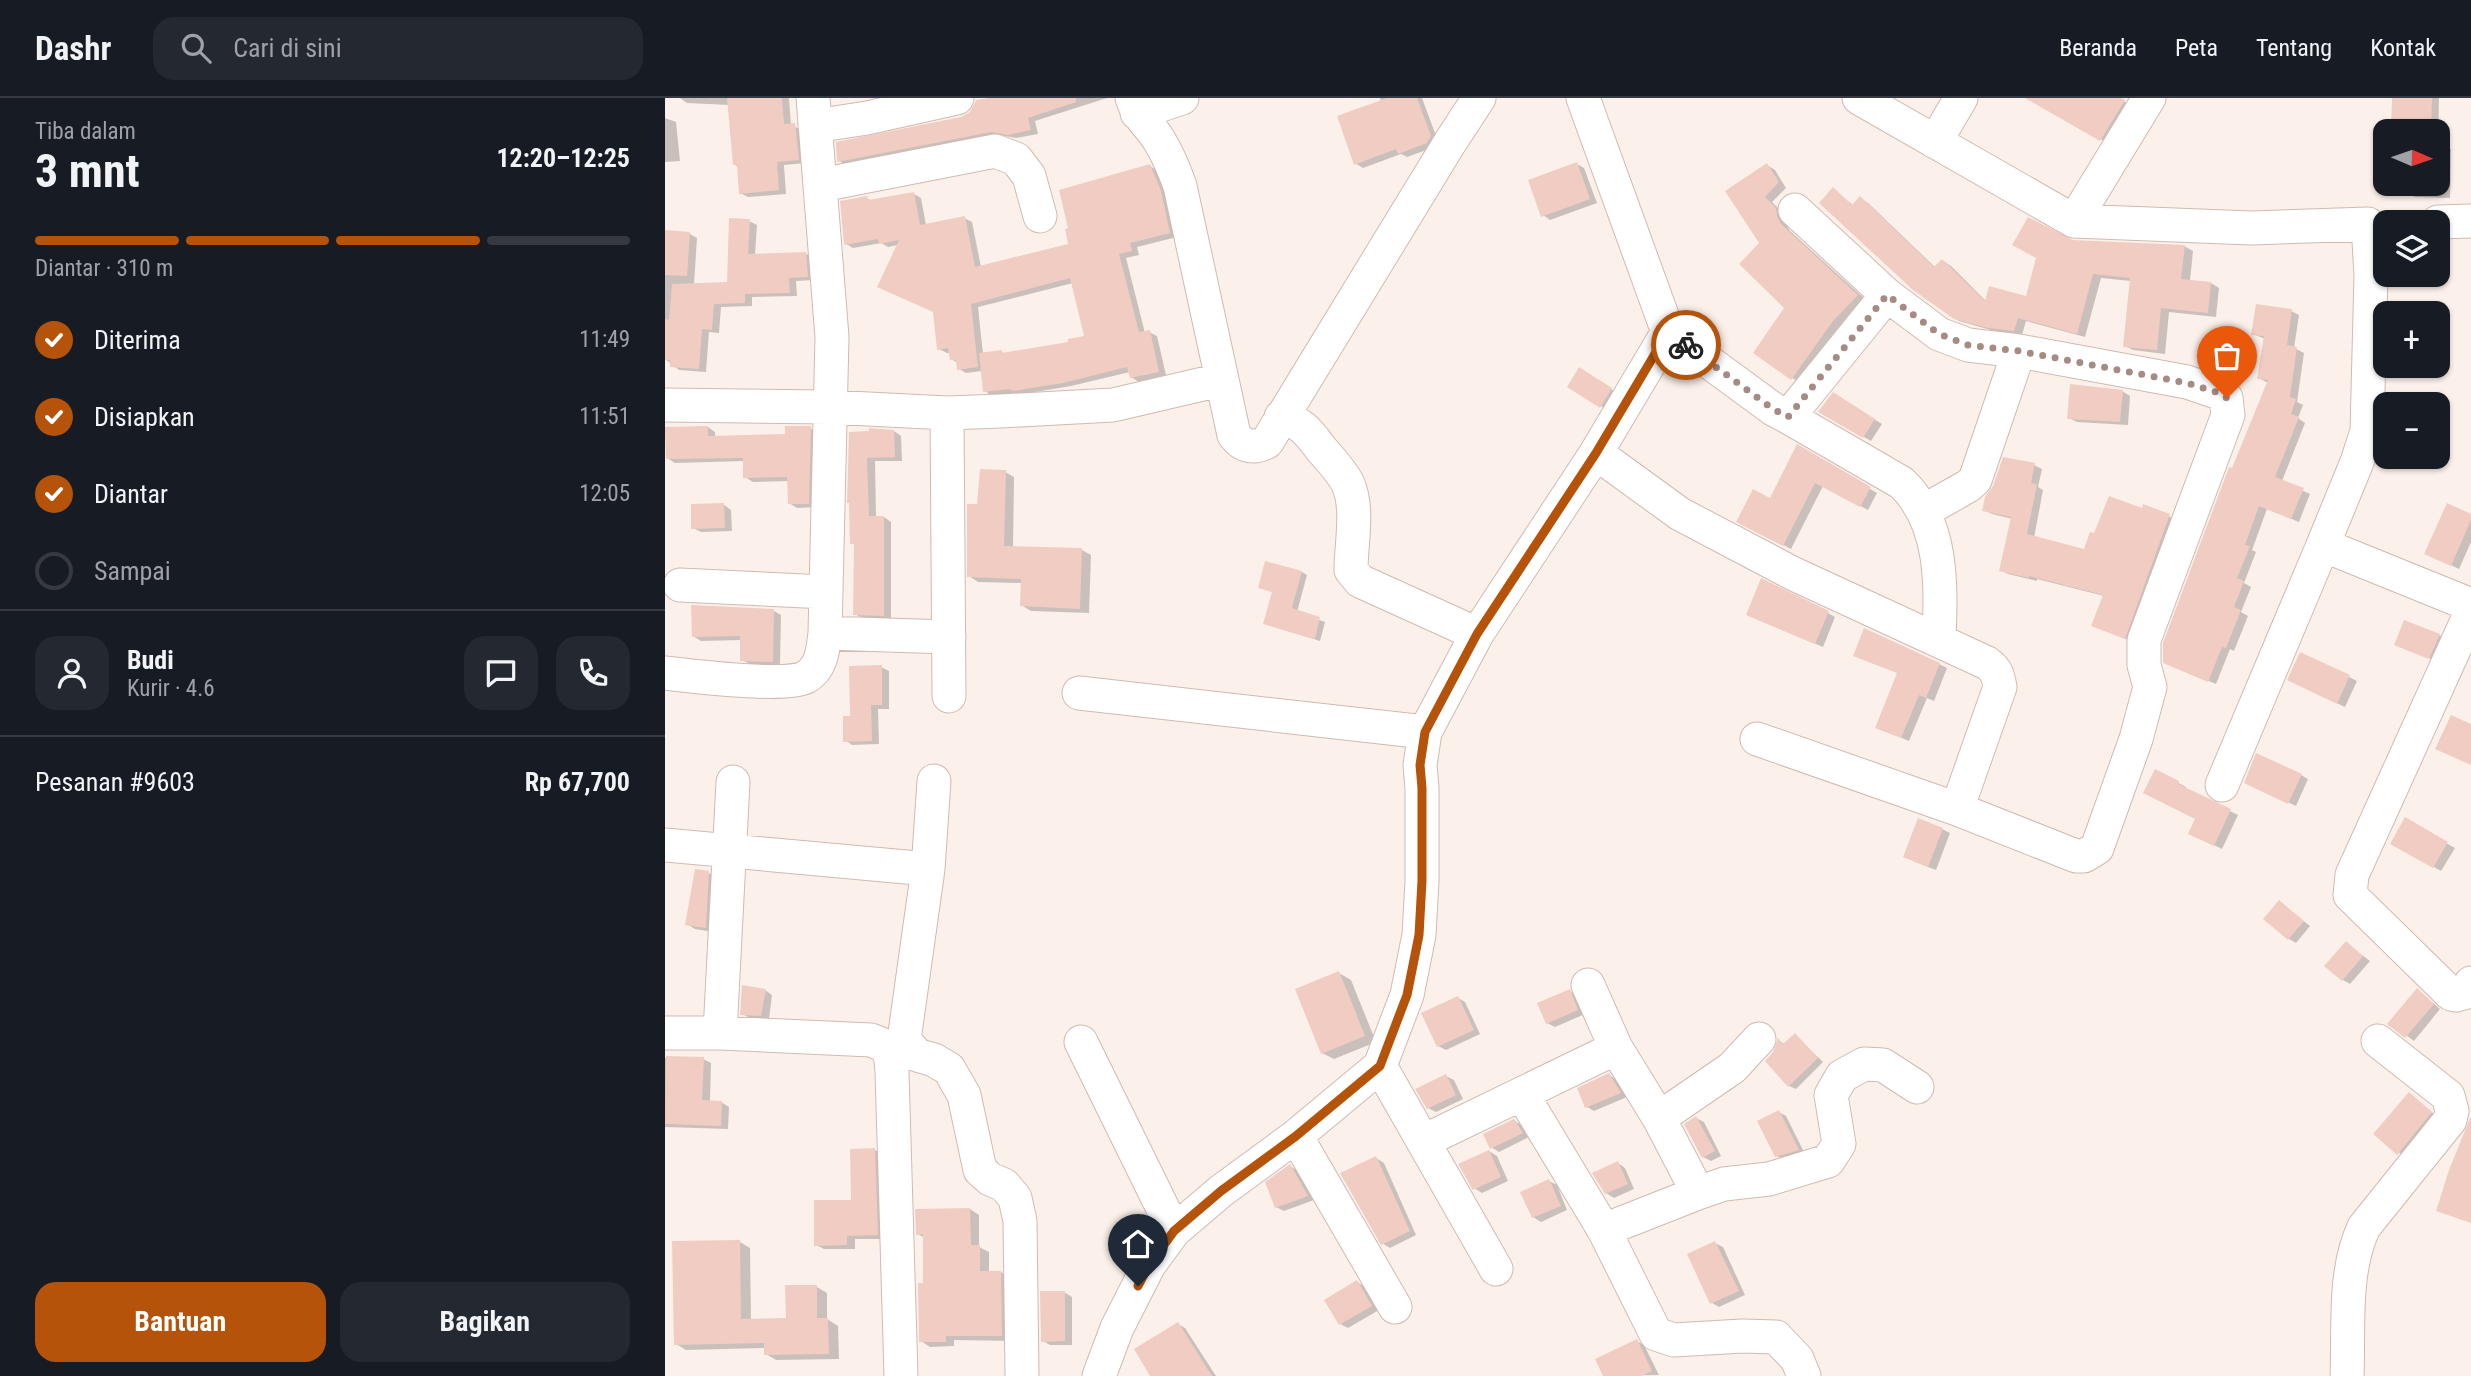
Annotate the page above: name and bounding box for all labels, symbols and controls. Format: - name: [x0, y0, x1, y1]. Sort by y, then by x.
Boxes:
- search box: [153, 17, 643, 80]
- text: Dashr: [35, 29, 111, 68]
- icon: search: [177, 29, 215, 67]
- text: Cari di sini: [233, 33, 342, 63]
- text: Beranda: [2059, 34, 2137, 62]
- text: Peta: [2175, 34, 2218, 62]
- text: Tentang: [2256, 34, 2332, 62]
- text: Kontak: [2370, 34, 2436, 62]
- text: Tiba dalam: [35, 118, 136, 145]
- north arrow: [2373, 119, 2450, 196]
- map controls: [2373, 119, 2450, 469]
- text: 12:20–12:25: [496, 143, 630, 173]
- text: 3 mnt: [35, 144, 140, 198]
- button: layers: [2373, 210, 2450, 287]
- text: Diantar · 310 m: [35, 255, 173, 282]
- button: +: [2373, 301, 2450, 378]
- courier: [1651, 310, 1721, 380]
- icon: check: [35, 321, 73, 359]
- text: Diterima: [94, 325, 181, 355]
- text: 11:49: [579, 326, 630, 353]
- icon: bike: [1667, 326, 1705, 364]
- pin: [2197, 326, 2257, 398]
- icon: bag: [2208, 337, 2246, 375]
- button: −: [2373, 392, 2450, 469]
- icon: check: [35, 398, 73, 436]
- text: Disiapkan: [94, 402, 195, 432]
- text: 11:51: [579, 403, 630, 430]
- icon: check: [35, 475, 73, 513]
- text: Diantar: [94, 479, 168, 509]
- text: 12:05: [579, 480, 630, 507]
- text: Sampai: [94, 556, 171, 586]
- button: person: [35, 636, 109, 710]
- button: chat: [464, 636, 538, 710]
- button: phone: [556, 636, 630, 710]
- text: Budi: [127, 645, 174, 675]
- text: Kurir · 4.6: [127, 675, 215, 702]
- text: Pesanan #9603: [35, 767, 195, 797]
- text: Rp 67,700: [525, 767, 630, 797]
- pin: [1108, 1214, 1168, 1286]
- icon: home: [1119, 1225, 1157, 1263]
- button: Bantuan: [35, 1282, 326, 1362]
- button: Bagikan: [340, 1282, 630, 1362]

